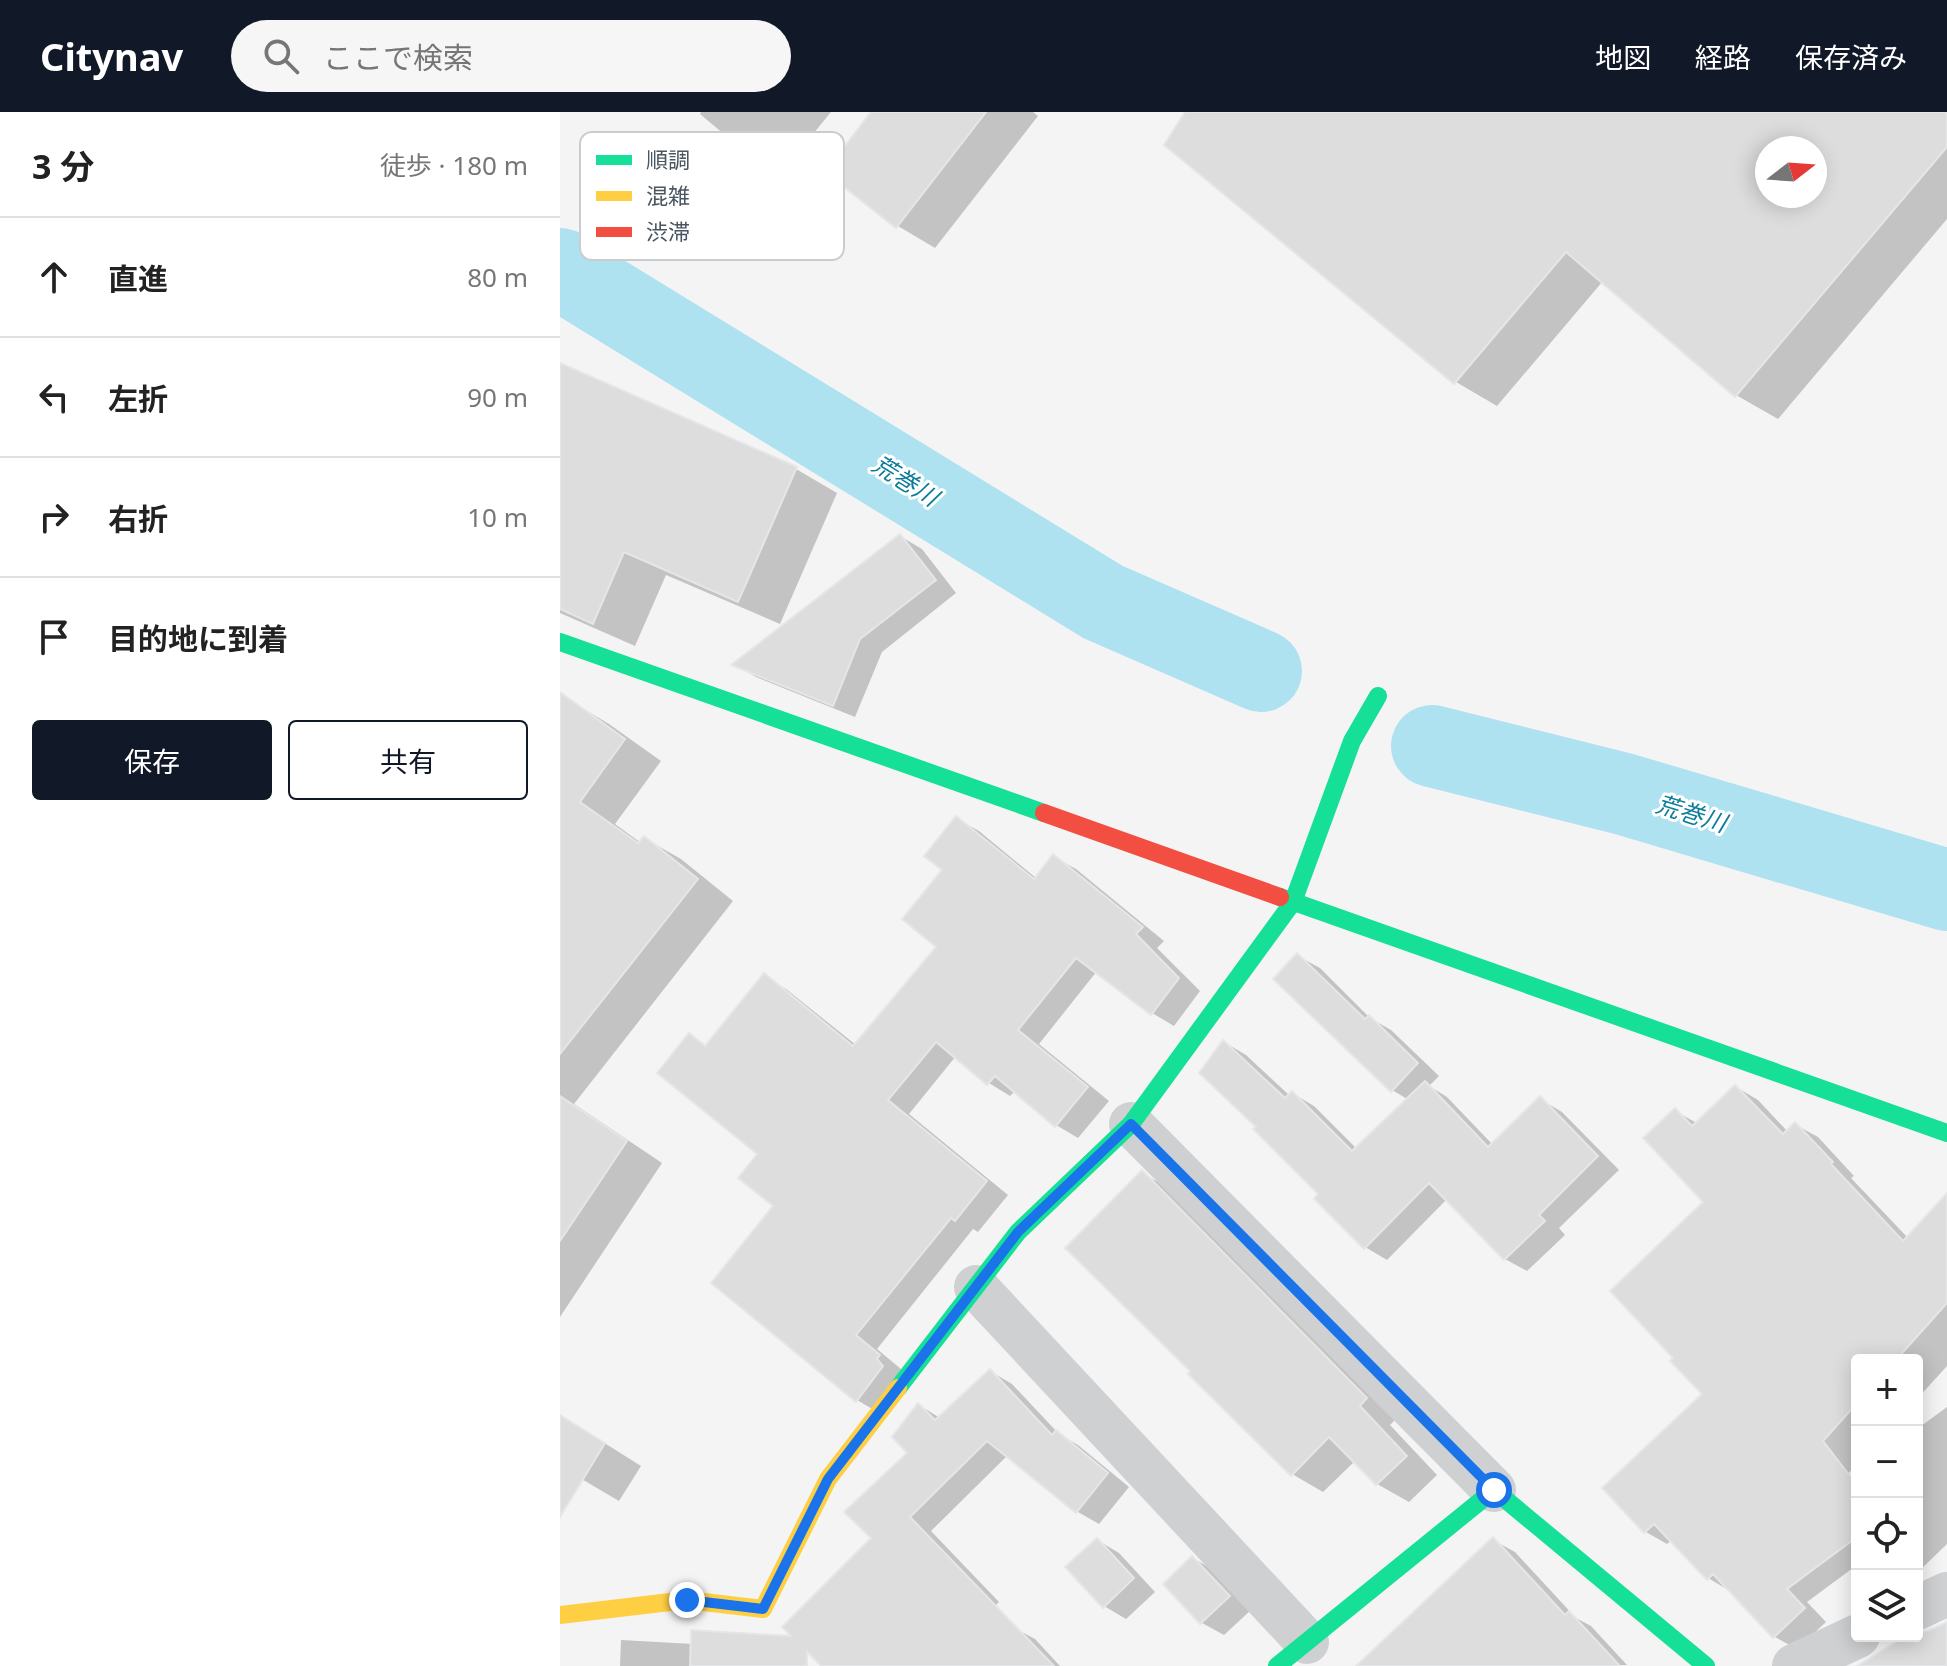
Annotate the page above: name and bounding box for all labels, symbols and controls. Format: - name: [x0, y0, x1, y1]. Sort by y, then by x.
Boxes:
- search box: [231, 20, 791, 92]
- text: Citynav: [40, 30, 183, 82]
- icon: search: [259, 34, 303, 78]
- text: ここで検索: [323, 37, 473, 78]
- text: 地図: [1595, 38, 1651, 76]
- text: 経路: [1695, 38, 1751, 76]
- text: 保存済み: [1795, 38, 1907, 76]
- legend: [580, 132, 844, 260]
- north arrow: [1755, 136, 1827, 208]
- text: 3 分: [32, 143, 94, 189]
- text: 順調: [646, 144, 690, 174]
- text: 徒歩 · 180 m: [380, 147, 528, 183]
- text: 混雑: [646, 180, 690, 210]
- text: 渋滞: [646, 216, 690, 246]
- icon: ahead: [32, 255, 76, 299]
- text: 直進: [108, 258, 168, 299]
- text: 80 m: [467, 259, 528, 295]
- icon: left: [32, 375, 76, 419]
- text: 左折: [108, 378, 168, 419]
- text: 90 m: [467, 379, 528, 415]
- water label: 荒巻川: [867, 447, 948, 514]
- icon: right: [32, 495, 76, 539]
- text: 右折: [108, 498, 168, 539]
- text: 10 m: [467, 499, 528, 535]
- icon: arrive: [32, 615, 76, 659]
- text: 目的地に到着: [108, 618, 288, 659]
- button: 保存: [32, 720, 272, 800]
- button: 共有: [288, 720, 528, 800]
- water label: 荒巻川: [1652, 786, 1734, 840]
- map controls: [1851, 1354, 1923, 1642]
- button: +: [1851, 1354, 1923, 1426]
- button: −: [1851, 1426, 1923, 1498]
- route start: [1476, 1472, 1512, 1508]
- button: locate: [1851, 1498, 1923, 1570]
- button: layers: [1851, 1570, 1923, 1642]
- route end: [669, 1582, 705, 1618]

